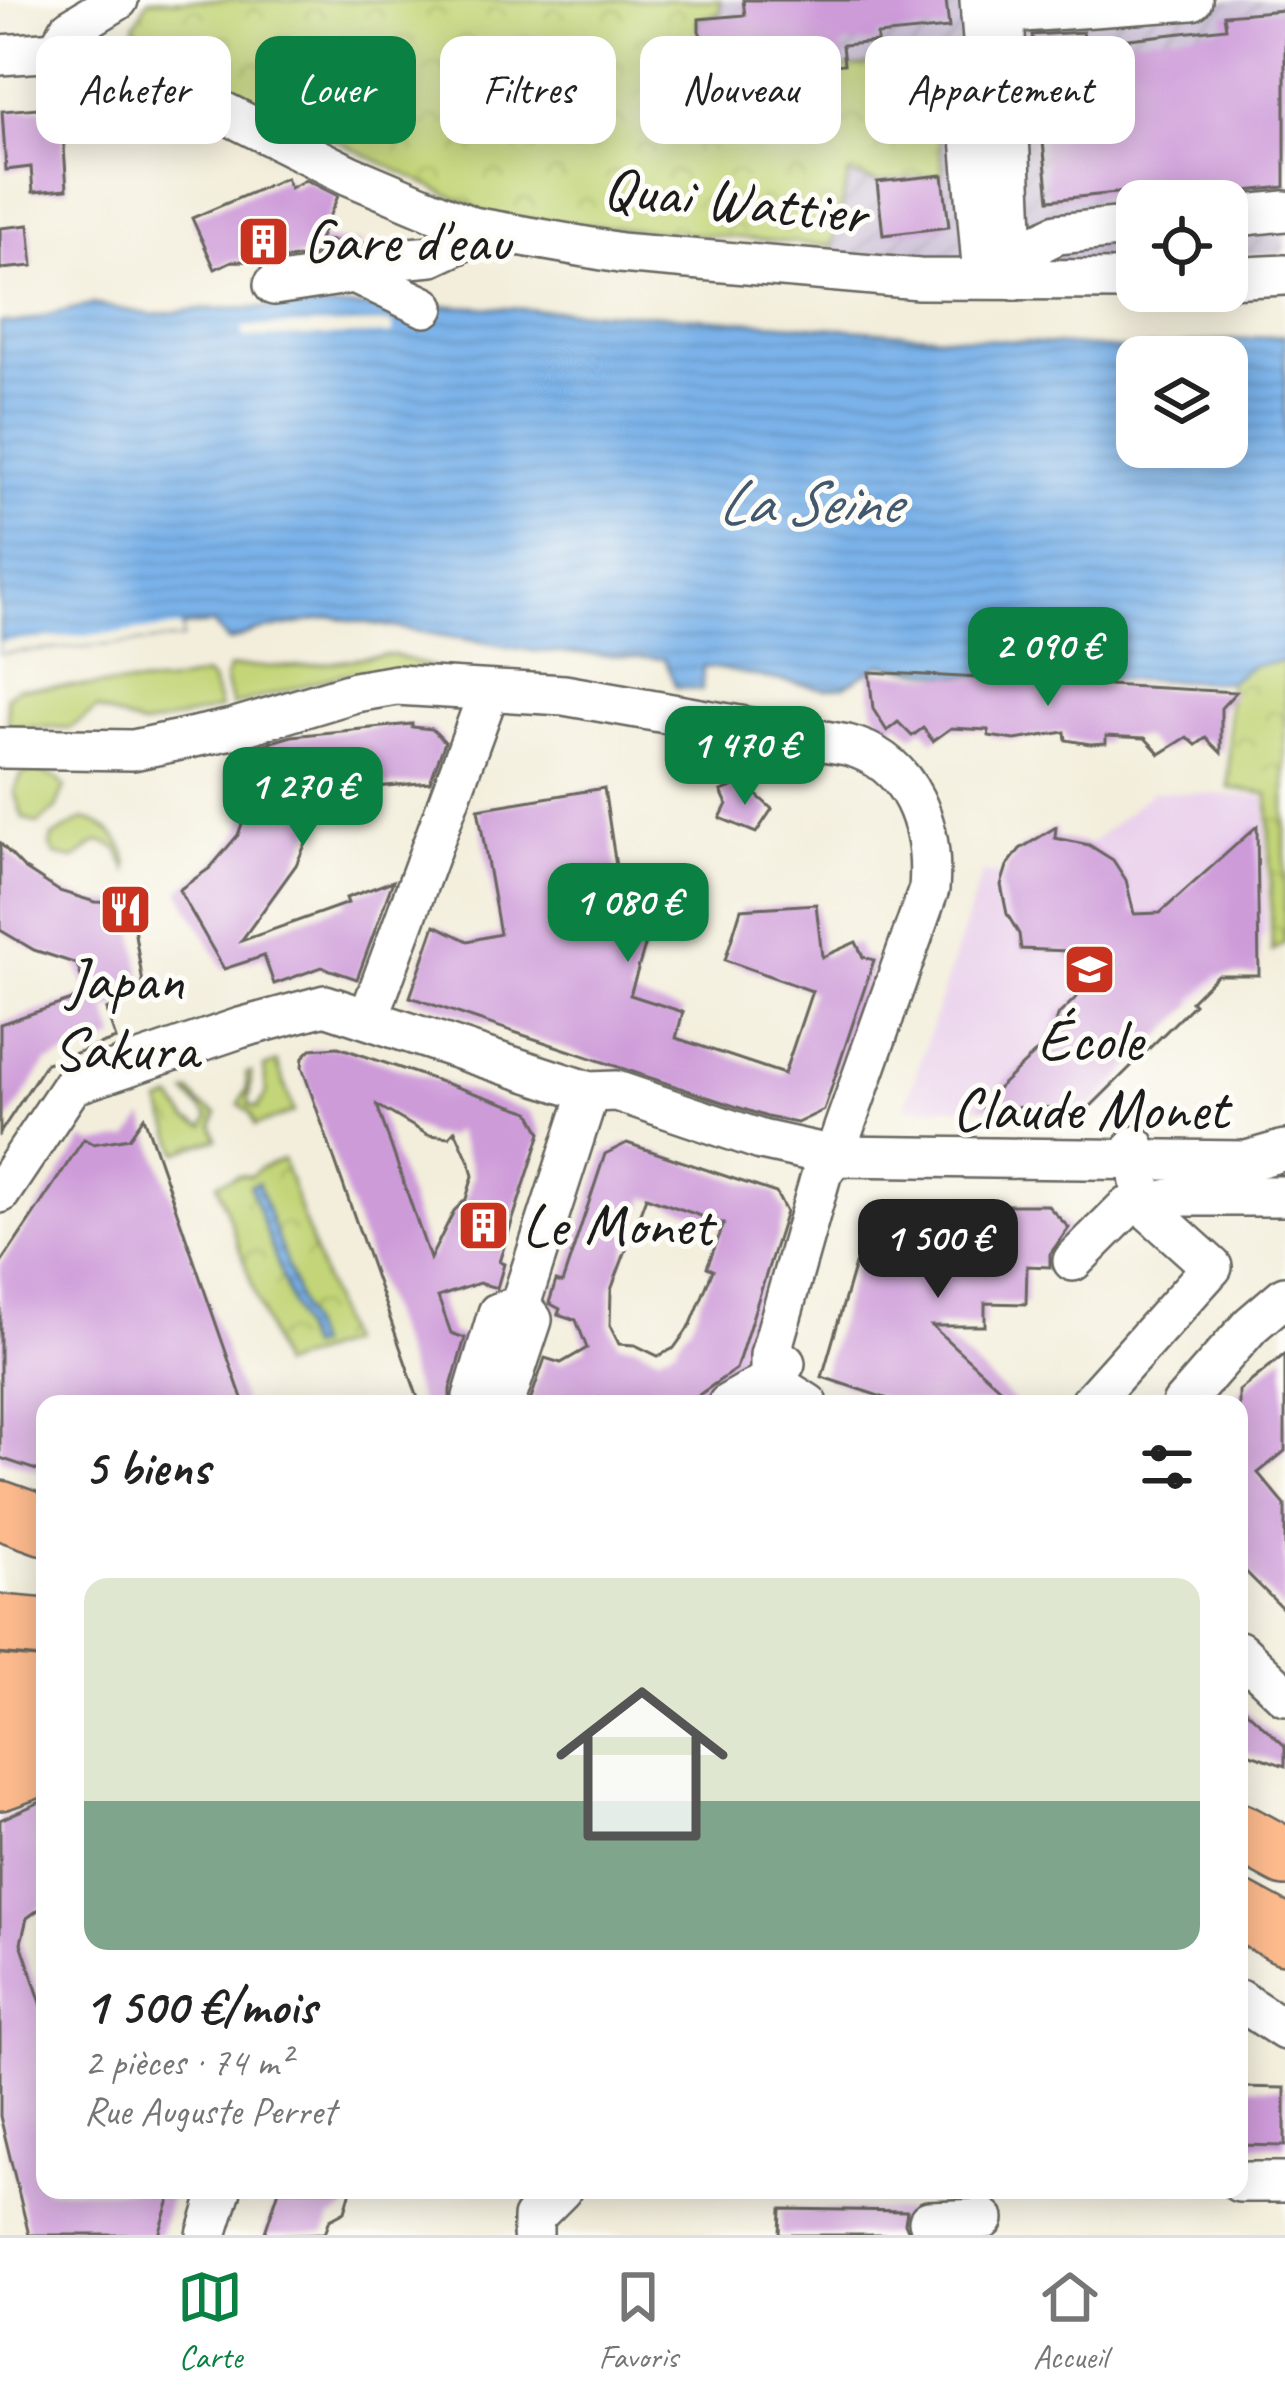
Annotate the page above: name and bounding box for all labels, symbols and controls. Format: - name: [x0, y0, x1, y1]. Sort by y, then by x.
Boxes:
- chip: Acheter: [36, 36, 231, 144]
- chip: Louer: [255, 36, 416, 144]
- chip: Filtres: [440, 36, 616, 144]
- chip: Nouveau: [640, 36, 841, 144]
- chip: Appartement: [865, 36, 1135, 144]
- street label: Quai Wattier: [600, 148, 874, 252]
- map controls: [1116, 180, 1248, 468]
- button: locate: [1116, 180, 1248, 312]
- place label: Gare d'eau: [303, 203, 514, 279]
- building icon: Gare d'eau: [236, 213, 292, 269]
- button: layers: [1116, 336, 1248, 468]
- water label: La Seine: [717, 463, 908, 542]
- pin: 2 090 €: [937, 607, 1159, 709]
- text: 2 090 €: [995, 621, 1101, 670]
- pin: 1 470 €: [634, 706, 856, 808]
- text: 1 470 €: [692, 720, 798, 769]
- pin: 1 270 €: [192, 747, 414, 849]
- text: 1 270 €: [250, 761, 356, 810]
- pin: 1 080 €: [517, 863, 739, 965]
- text: 1 080 €: [575, 877, 681, 926]
- restaurant icon: Japan Sakura: [97, 882, 153, 938]
- school or university icon: École Claude Monet: [1062, 941, 1118, 997]
- place label: Japan Sakura: [52, 942, 203, 1087]
- place label: École Claude Monet: [952, 1002, 1233, 1147]
- place label: Le Monet: [522, 1187, 717, 1263]
- building icon: Le Monet: [455, 1197, 511, 1253]
- pin: 1 500 €: [827, 1199, 1049, 1301]
- text: 1 500 €: [885, 1213, 991, 1262]
- icon: filters: [1134, 1434, 1200, 1500]
- text: 5 biens: [84, 1435, 209, 1499]
- icon: home: [534, 1656, 750, 1872]
- text: 1 500 €/mois: [84, 1974, 316, 2038]
- text: 2 pièces · 74 m²: [84, 2038, 291, 2087]
- text: Rue Auguste Perret: [84, 2087, 335, 2136]
- tab: Carte: [177, 2264, 243, 2378]
- tab: Favoris: [598, 2264, 678, 2378]
- tab: Accueil: [1033, 2264, 1108, 2378]

